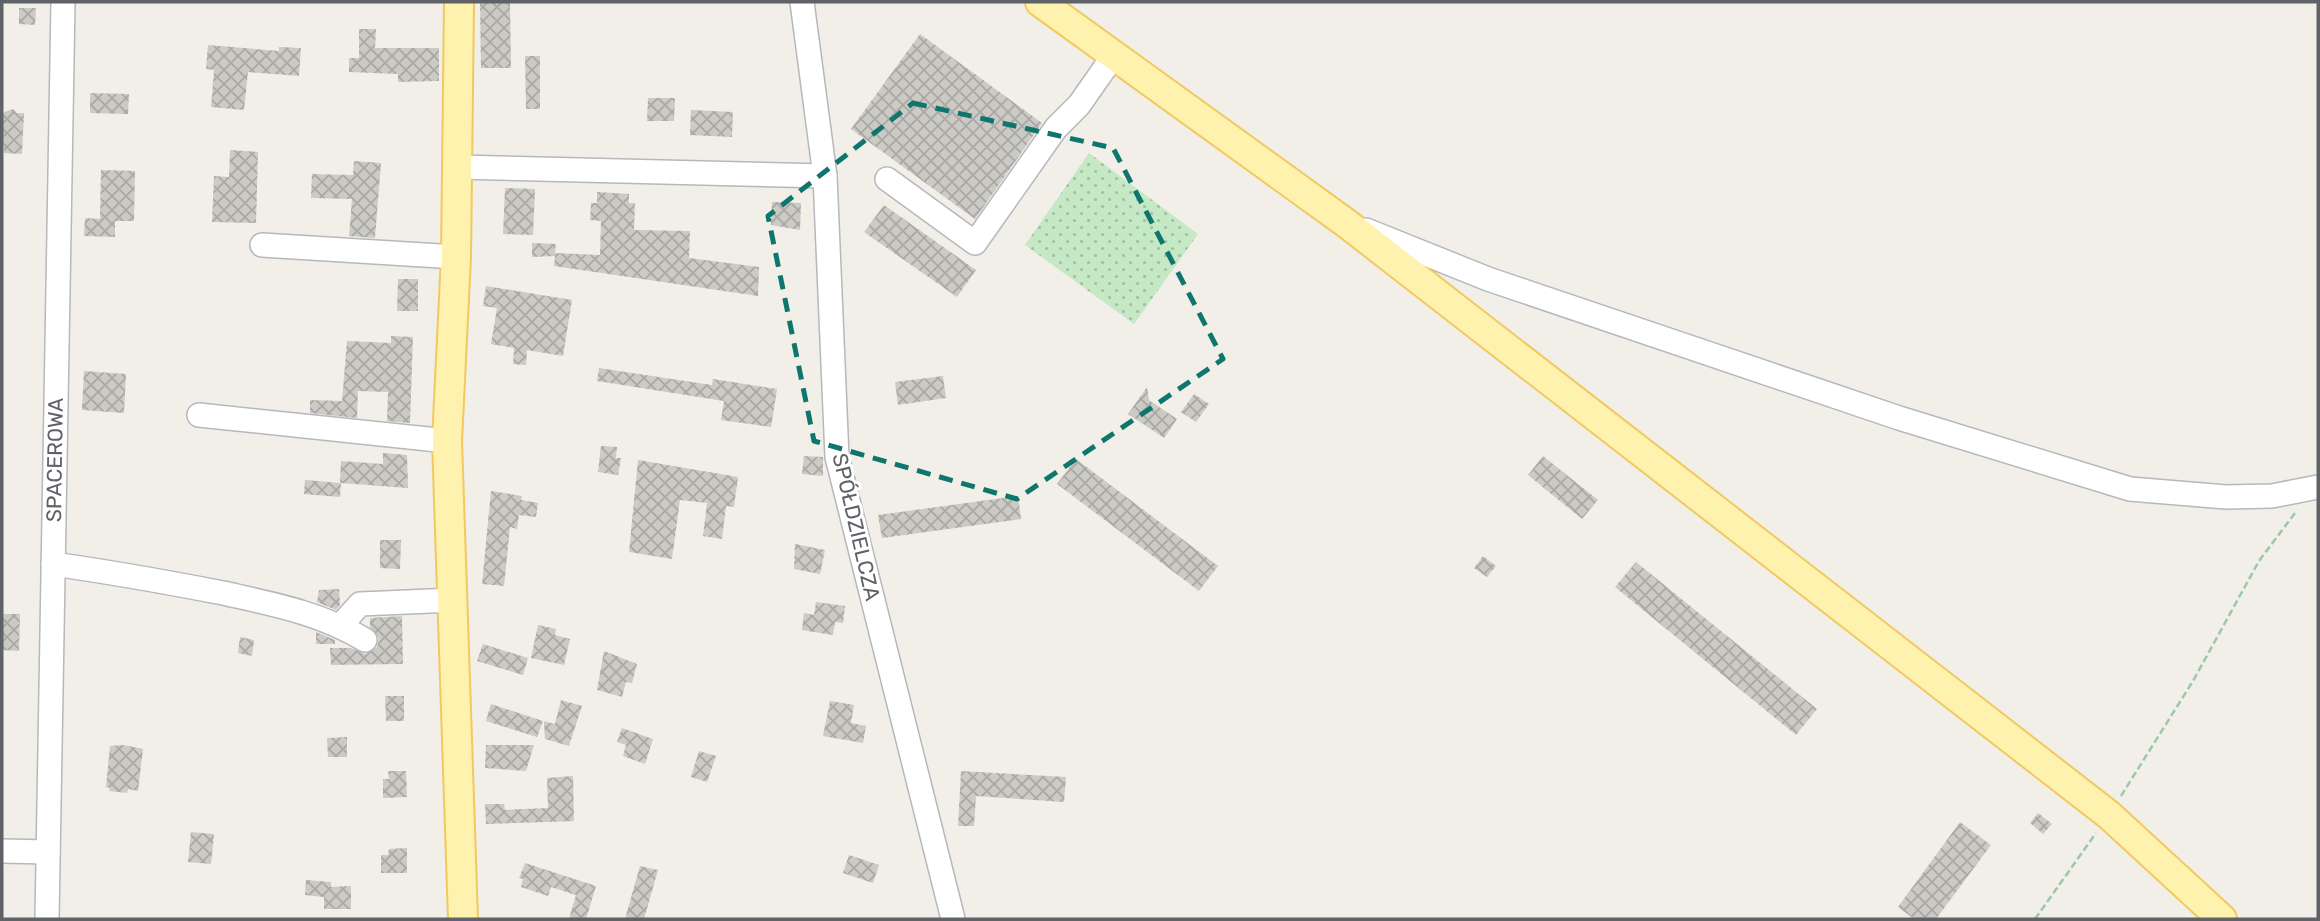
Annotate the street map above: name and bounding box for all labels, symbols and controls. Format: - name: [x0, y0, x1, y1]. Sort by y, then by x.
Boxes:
- street label: SPACEROWA: [41, 398, 68, 522]
- street label: SPÓŁDZIELCZA: [827, 451, 886, 603]

